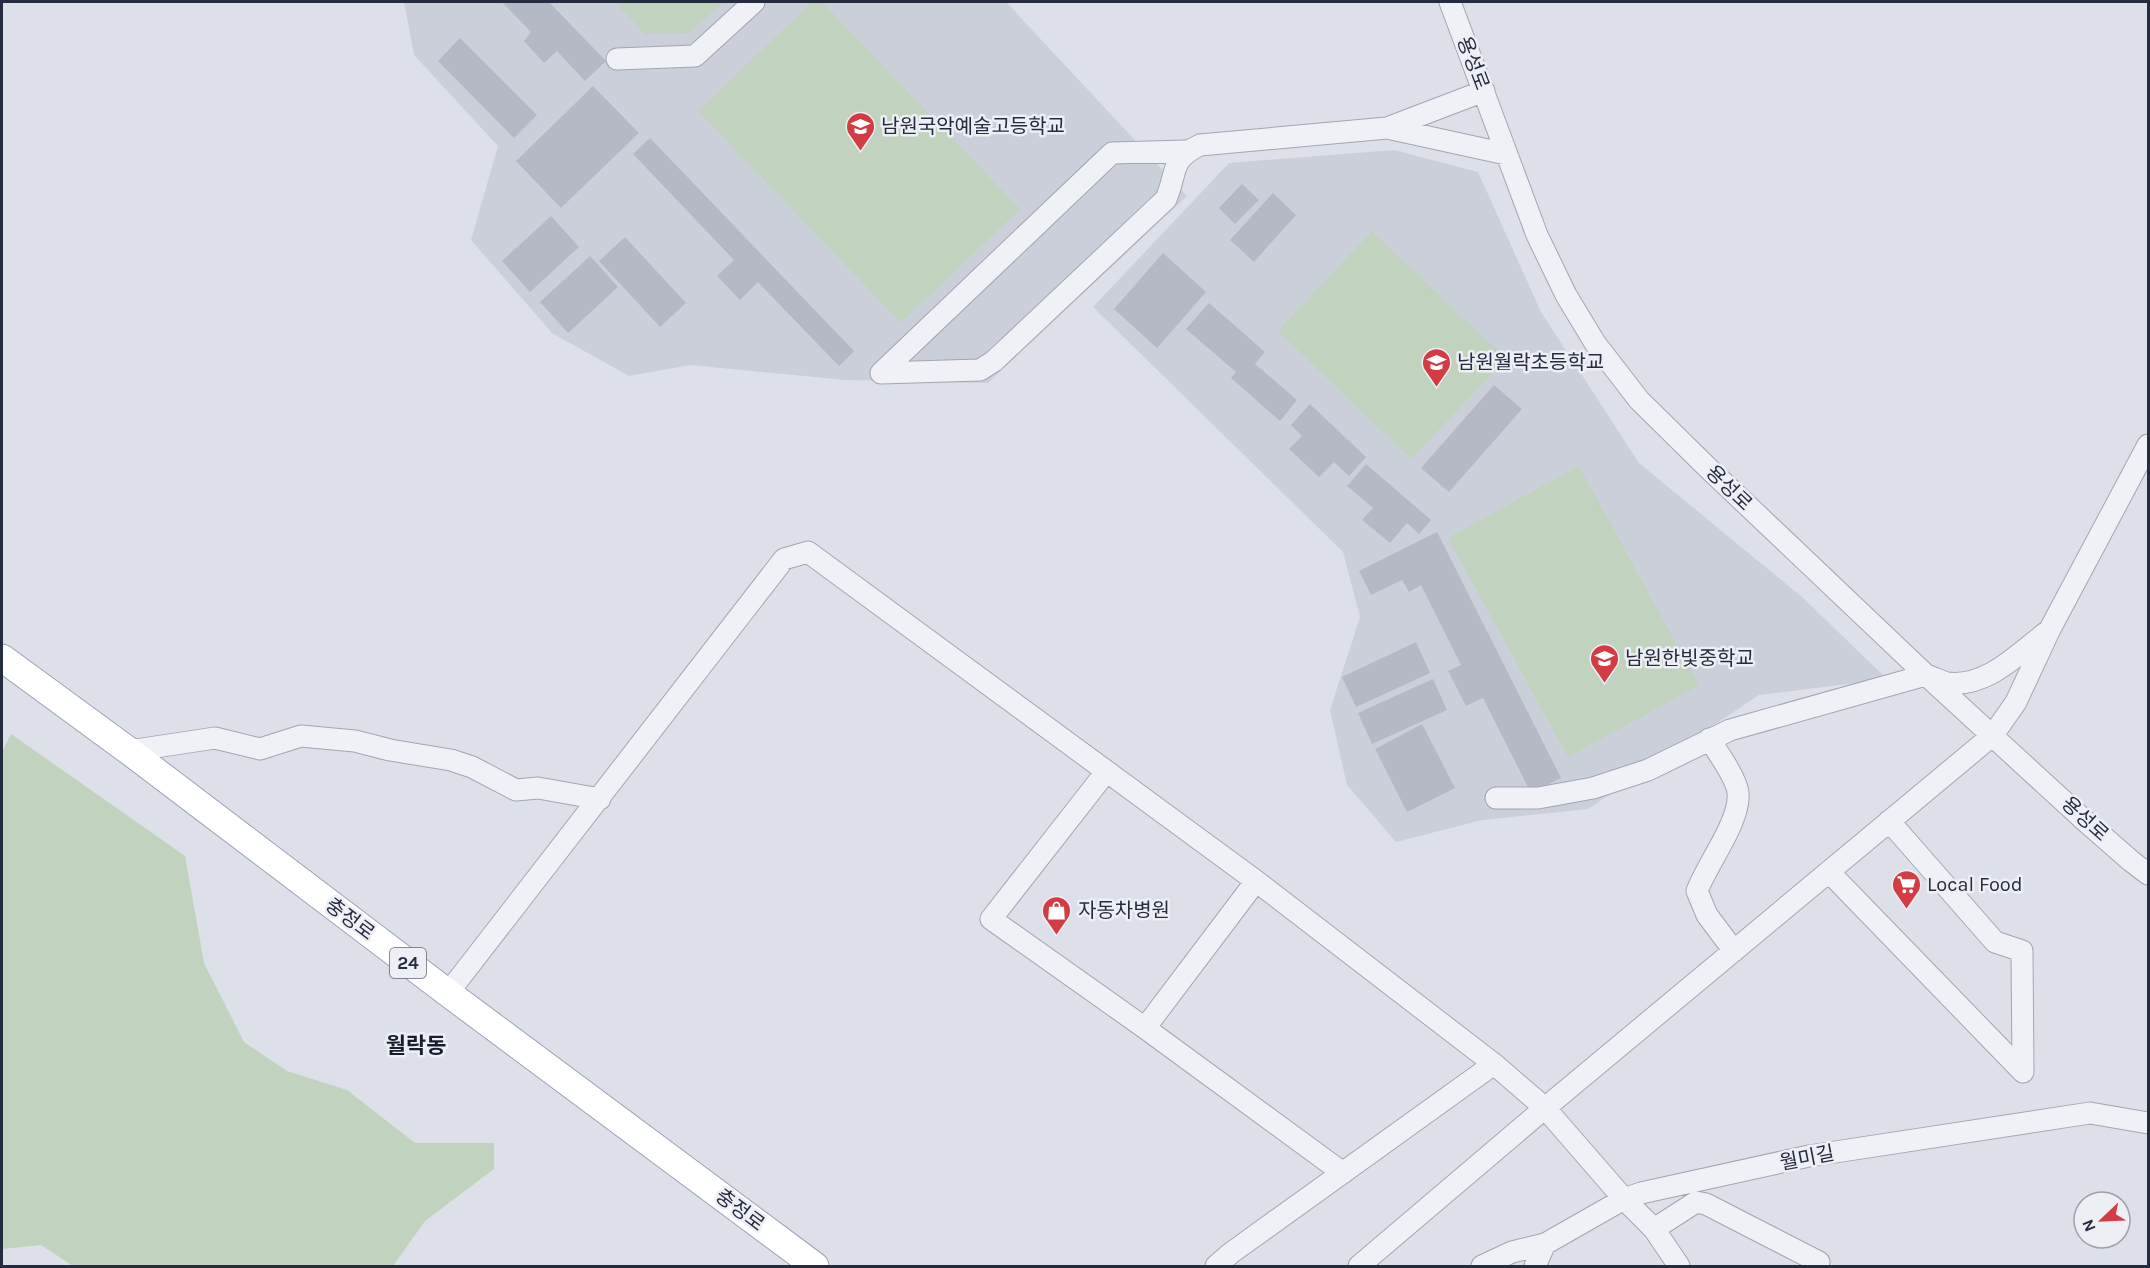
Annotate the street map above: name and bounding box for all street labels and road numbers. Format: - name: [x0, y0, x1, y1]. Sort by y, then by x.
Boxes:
- street label: 용성로: [1452, 33, 1494, 93]
- street label: 용성로: [1701, 461, 1757, 515]
- street label: 용성로: [2057, 792, 2113, 846]
- street label: 충정로: [321, 893, 379, 945]
- road number: 24: [390, 948, 426, 978]
- street label: 월미길: [1778, 1141, 1836, 1175]
- street label: 충정로: [711, 1184, 769, 1236]

